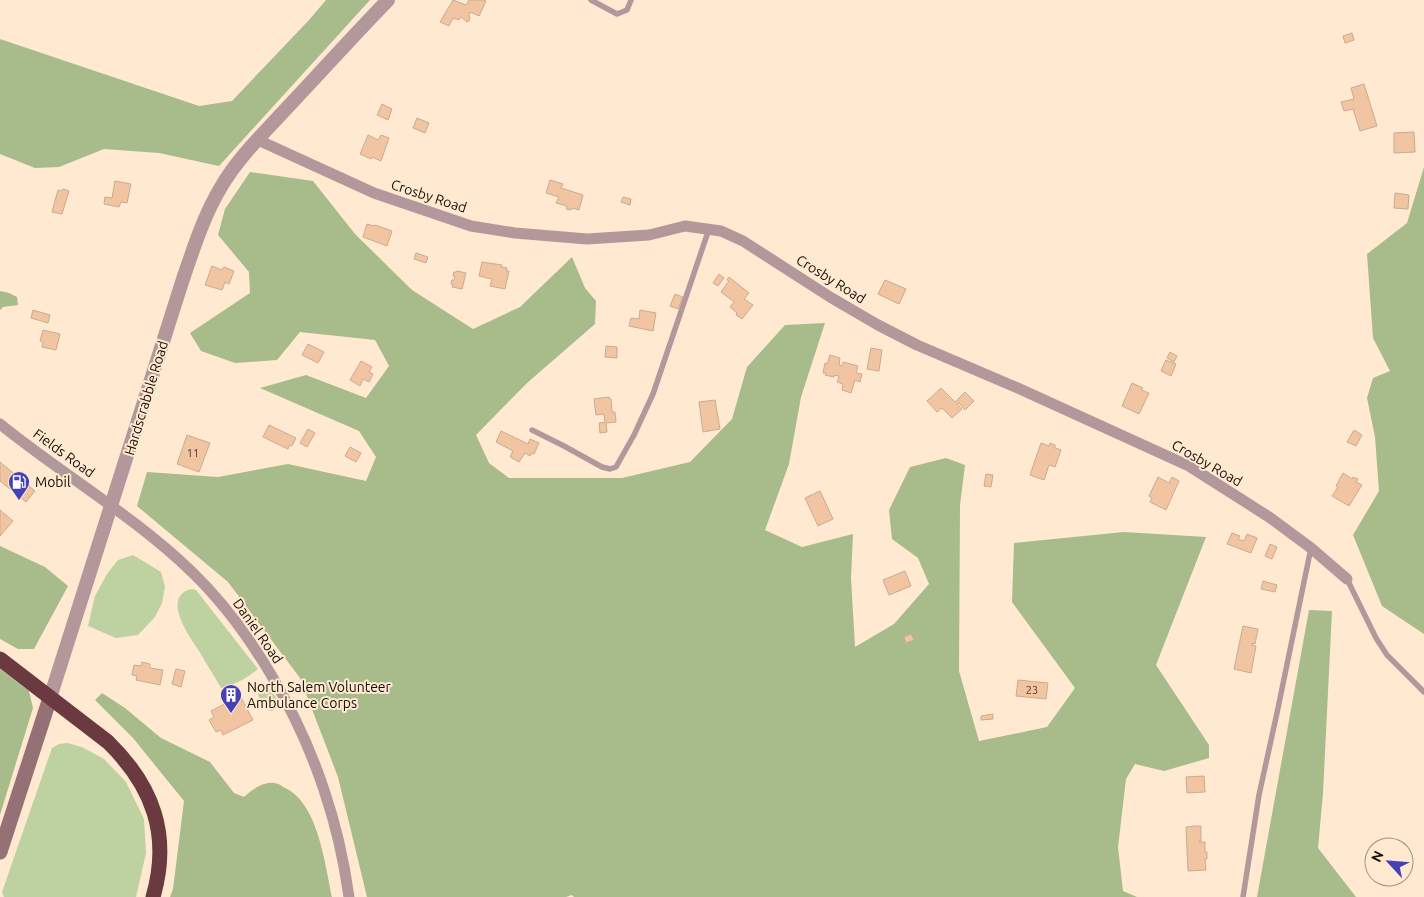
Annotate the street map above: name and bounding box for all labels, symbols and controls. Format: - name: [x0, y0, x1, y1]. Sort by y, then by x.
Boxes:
- street label: Crosby Road: [389, 176, 469, 216]
- street label: Crosby Road: [793, 251, 869, 307]
- street label: Hardscrabble Road: [121, 339, 171, 457]
- street label: Fields Road: [30, 425, 98, 481]
- street label: Crosby Road: [1169, 436, 1245, 490]
- house number: 11: [187, 447, 199, 459]
- fuel station icon: Mobil: [7, 470, 31, 501]
- place label: Mobil: [35, 474, 71, 490]
- street label: Daniel Road: [230, 596, 286, 666]
- place label: North Salem Volunteer Ambulance Corps: [247, 679, 392, 711]
- building icon: North Salem Volunteer Ambulance Corps: [219, 683, 243, 714]
- house number: 23: [1026, 684, 1038, 696]
- north arrow: [1364, 837, 1414, 887]
- text: N: [1368, 848, 1387, 865]

